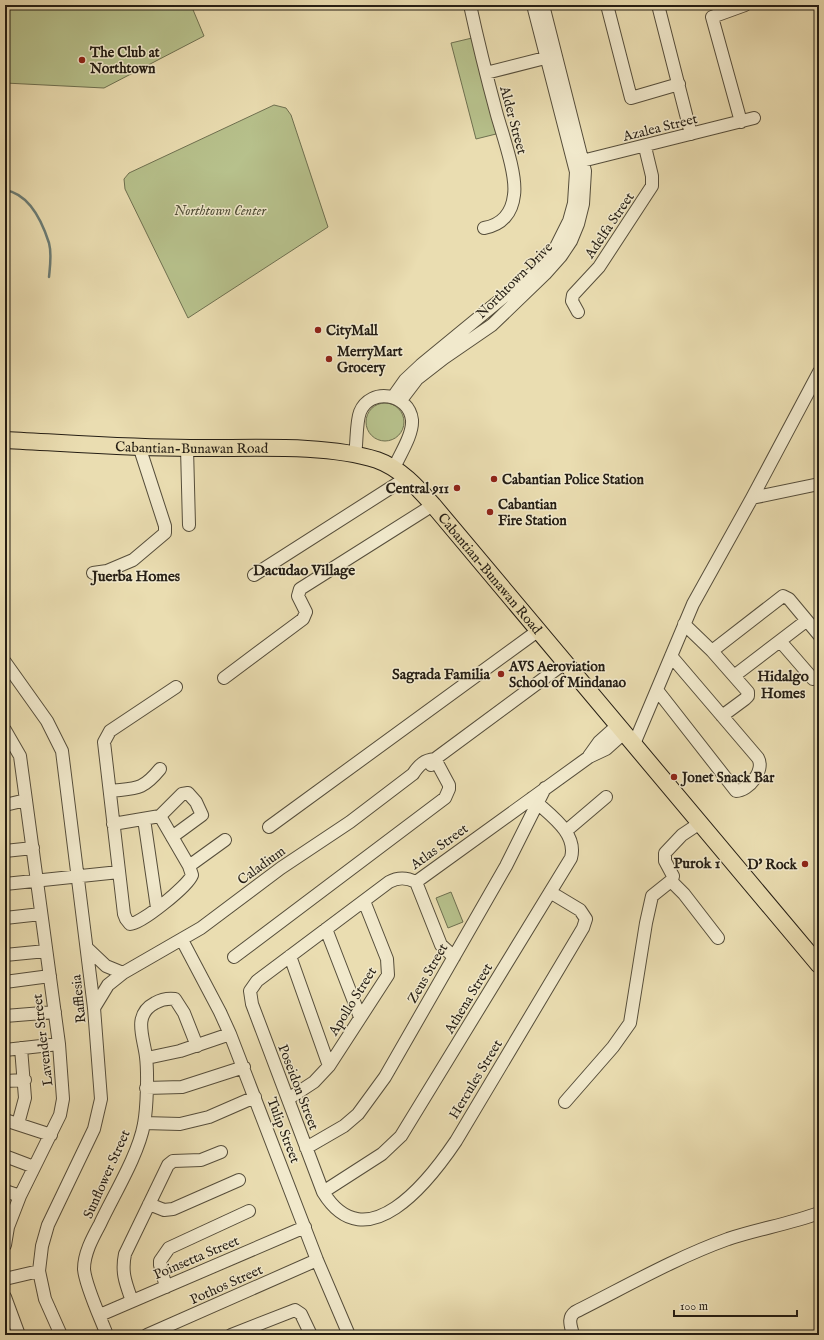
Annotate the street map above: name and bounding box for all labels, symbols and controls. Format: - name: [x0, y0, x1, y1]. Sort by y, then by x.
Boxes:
- place label: The Club at Northtown: [89, 44, 160, 78]
- marker: The Club at Northtown: [77, 55, 87, 65]
- street label: Alder Street: [495, 83, 531, 157]
- street label: Azalea Street: [620, 110, 700, 146]
- street label: Adelfa Street: [581, 189, 639, 263]
- park label: Northtown Center: [174, 202, 267, 220]
- street label: Northtown Drive: [473, 238, 557, 323]
- place label: CityMall: [326, 322, 379, 340]
- marker: CityMall: [313, 325, 323, 335]
- place label: MerryMart Grocery: [337, 343, 403, 377]
- marker: MerryMart Grocery: [324, 354, 334, 364]
- street label: Cabantian-Bunawan Road: [115, 438, 269, 458]
- place label: Cabantian Police Station: [502, 471, 644, 489]
- marker: Cabantian Police Station: [489, 474, 499, 484]
- place label: Central 911: [386, 480, 449, 498]
- marker: Central 911: [452, 483, 462, 493]
- place label: Cabantian Fire Station: [498, 496, 567, 530]
- marker: Cabantian Fire Station: [485, 507, 495, 517]
- street label: Cabantian-Bunawan Road: [433, 510, 546, 639]
- district label: Dacudao Village: [253, 561, 355, 580]
- district label: Juerba Homes: [90, 567, 181, 586]
- place label: AVS Aeroviation School of Mindanao: [508, 658, 627, 692]
- district label: Sagrada Familia: [392, 665, 491, 684]
- district label: Hidalgo Homes: [757, 667, 809, 703]
- marker: AVS Aeroviation School of Mindanao: [496, 669, 506, 679]
- place label: Jonet Snack Bar: [680, 769, 775, 787]
- marker: Jonet Snack Bar: [669, 772, 679, 782]
- street label: Atlas Street: [406, 820, 472, 874]
- street label: Caladium: [234, 842, 289, 889]
- district label: Purok 1: [674, 854, 721, 873]
- place label: D' Rock: [747, 856, 797, 874]
- marker: D' Rock: [800, 859, 810, 869]
- street label: Zeus Street: [404, 940, 452, 1007]
- street label: Athena Street: [440, 960, 497, 1038]
- street label: Apollo Street: [324, 964, 381, 1040]
- street label: Rafflesia: [67, 973, 90, 1024]
- street label: Lavender Street: [28, 993, 58, 1087]
- street label: Hercules Street: [445, 1036, 507, 1123]
- street label: Poseidon Street: [273, 1042, 323, 1133]
- street label: Tulip Street: [262, 1095, 304, 1166]
- street label: Sunflower Street: [79, 1127, 135, 1222]
- street label: Poinsetta Street: [151, 1232, 242, 1284]
- street label: Pothos Street: [187, 1261, 266, 1309]
- scale bar: [674, 1292, 797, 1318]
- text: 100 m: [680, 1299, 708, 1314]

